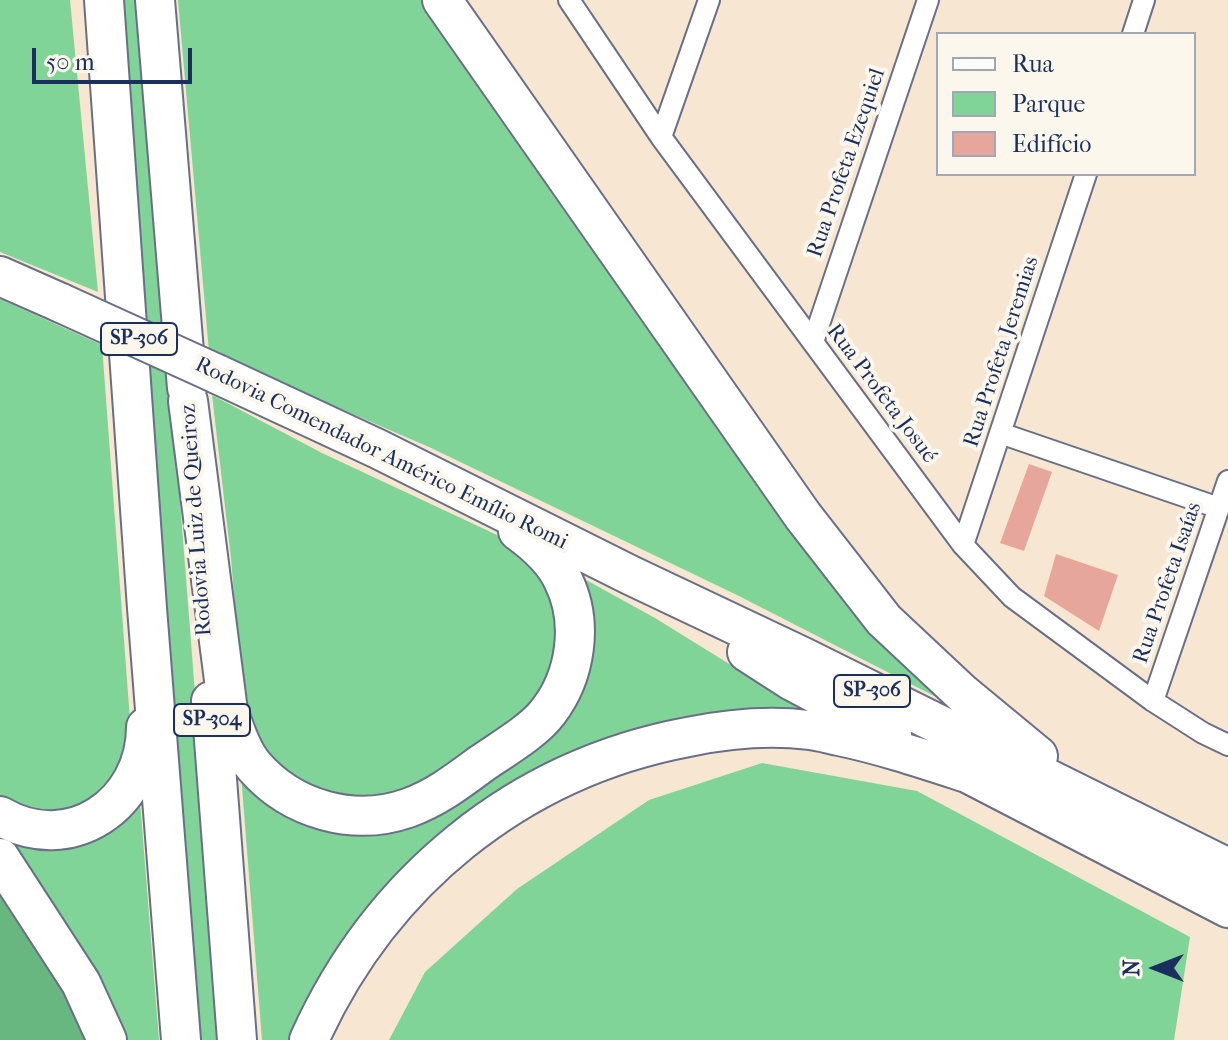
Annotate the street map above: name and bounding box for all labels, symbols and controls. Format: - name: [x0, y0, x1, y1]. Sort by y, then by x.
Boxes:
- scale bar: [36, 32, 196, 82]
- legend: [936, 32, 1196, 176]
- text: 50 m: [46, 48, 95, 76]
- text: Rua: [1012, 50, 1054, 78]
- street label: Rua Profeta Ezequiel: [802, 65, 892, 261]
- text: Parque: [1012, 90, 1085, 118]
- text: Edifício: [1012, 130, 1091, 158]
- street label: Rua Profeta Jeremias: [959, 253, 1045, 451]
- street label: Rua Profeta Josué: [820, 319, 942, 469]
- road number: SP-306: [101, 323, 177, 355]
- street label: Rodovia Comendador Américo Emílio Romi: [190, 352, 572, 556]
- street label: Rodovia Luiz de Queiroz: [176, 403, 218, 637]
- street label: Rua Profeta Isaías: [1128, 499, 1208, 667]
- road number: SP-306: [834, 675, 910, 707]
- road number: SP-304: [174, 704, 250, 736]
- north arrow: [1116, 928, 1196, 1008]
- text: N: [1119, 960, 1145, 976]

